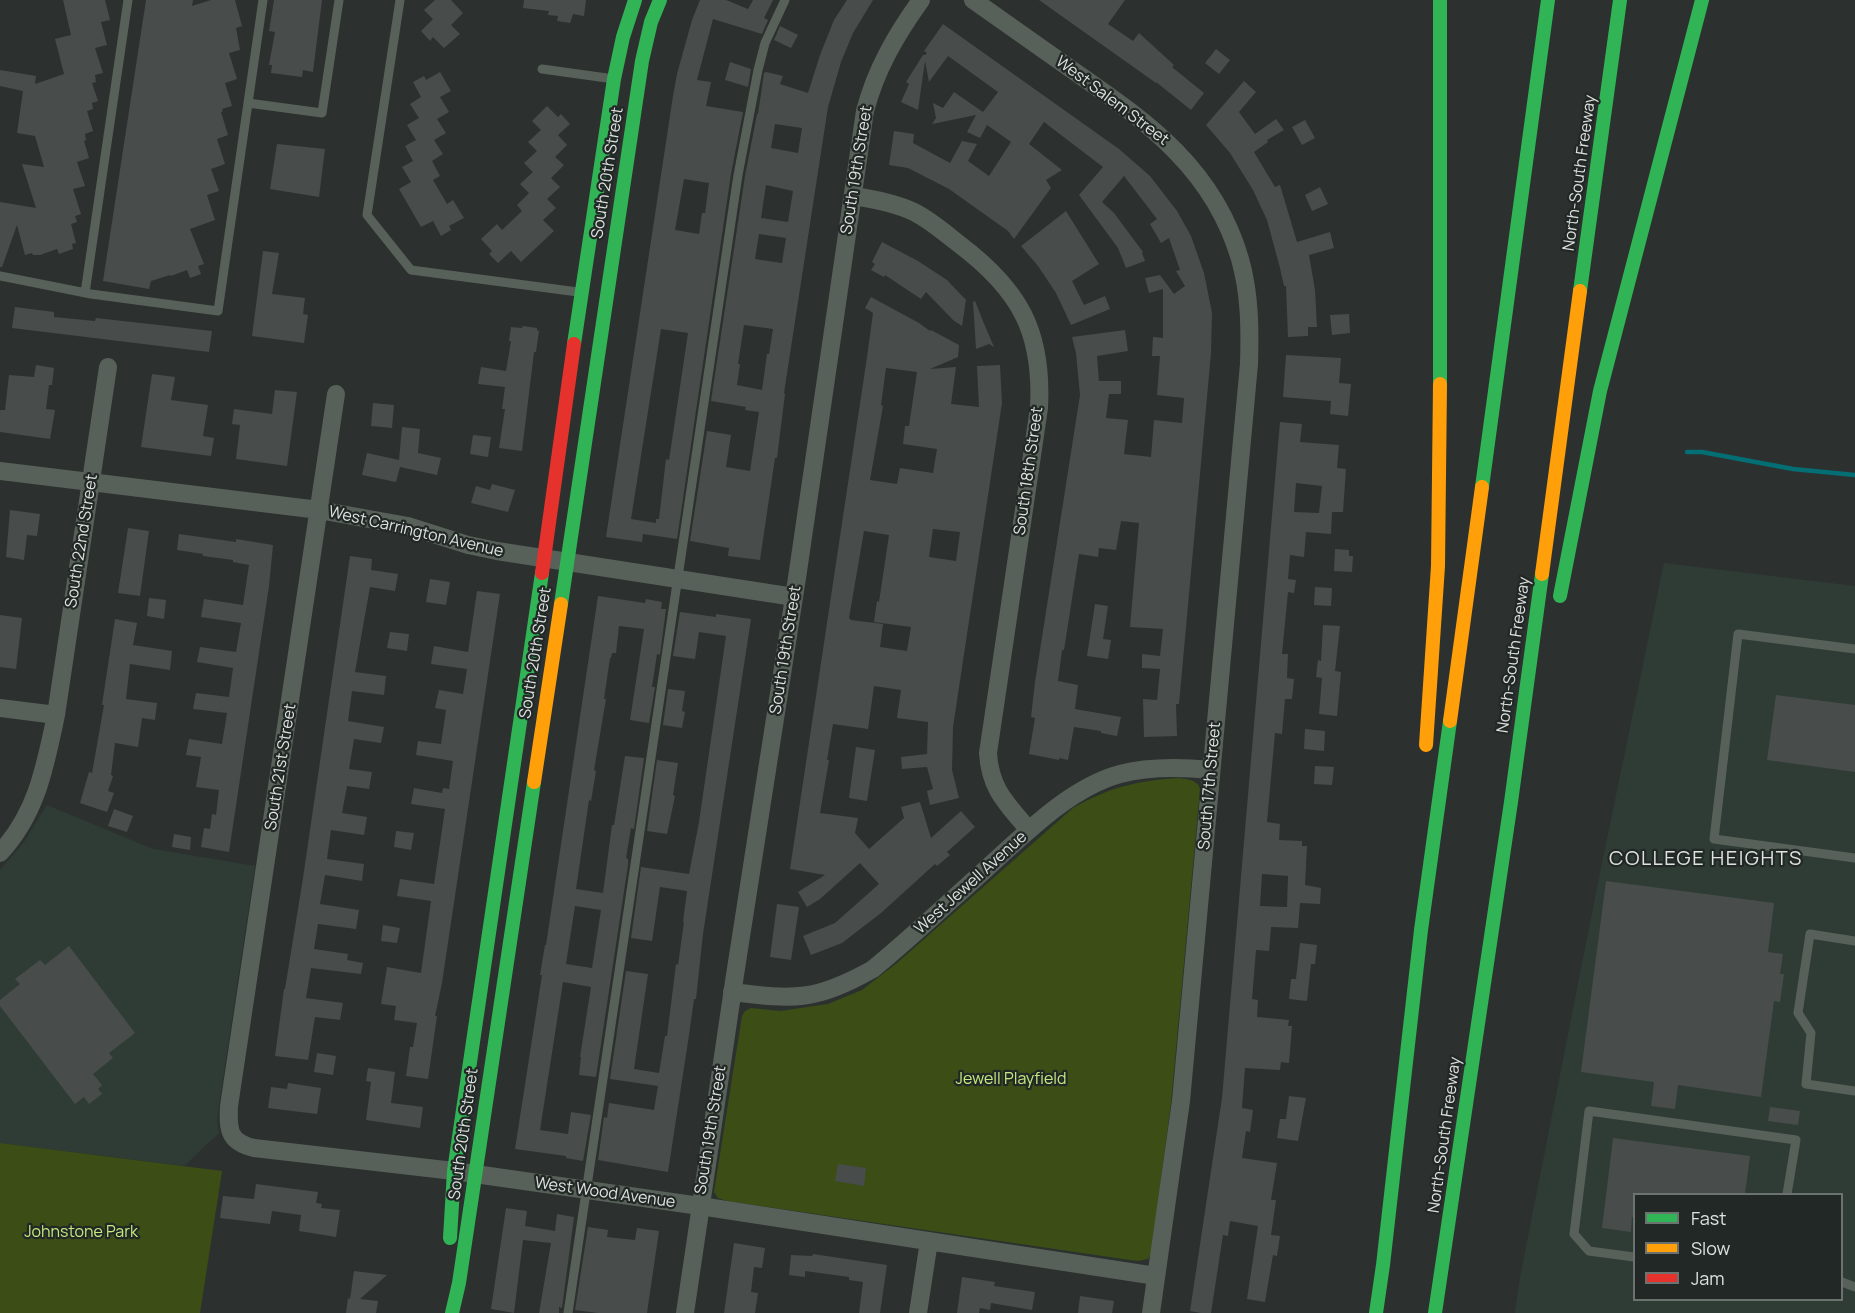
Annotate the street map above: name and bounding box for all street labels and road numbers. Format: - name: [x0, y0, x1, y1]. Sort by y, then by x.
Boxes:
- street label: West Salem Street: [1052, 52, 1172, 150]
- street label: North-South Freeway: [1560, 94, 1600, 252]
- street label: South 19th Street: [837, 104, 877, 236]
- street label: South 20th Street: [588, 106, 628, 240]
- street label: South 18th Street: [1010, 406, 1048, 536]
- street label: South 22nd Street: [62, 473, 102, 609]
- street label: West Carrington Avenue: [327, 503, 505, 561]
- street label: North-South Freeway: [1494, 576, 1534, 734]
- street label: South 19th Street: [766, 584, 806, 716]
- street label: South 20th Street: [516, 586, 556, 720]
- street label: South 21st Street: [261, 702, 301, 832]
- street label: South 17th Street: [1195, 721, 1225, 851]
- street label: West Jewell Avenue: [911, 827, 1031, 939]
- street label: North-South Freeway: [1425, 1056, 1465, 1214]
- street label: South 19th Street: [691, 1064, 731, 1196]
- street label: South 20th Street: [445, 1067, 483, 1201]
- street label: West Wood Avenue: [533, 1174, 677, 1212]

